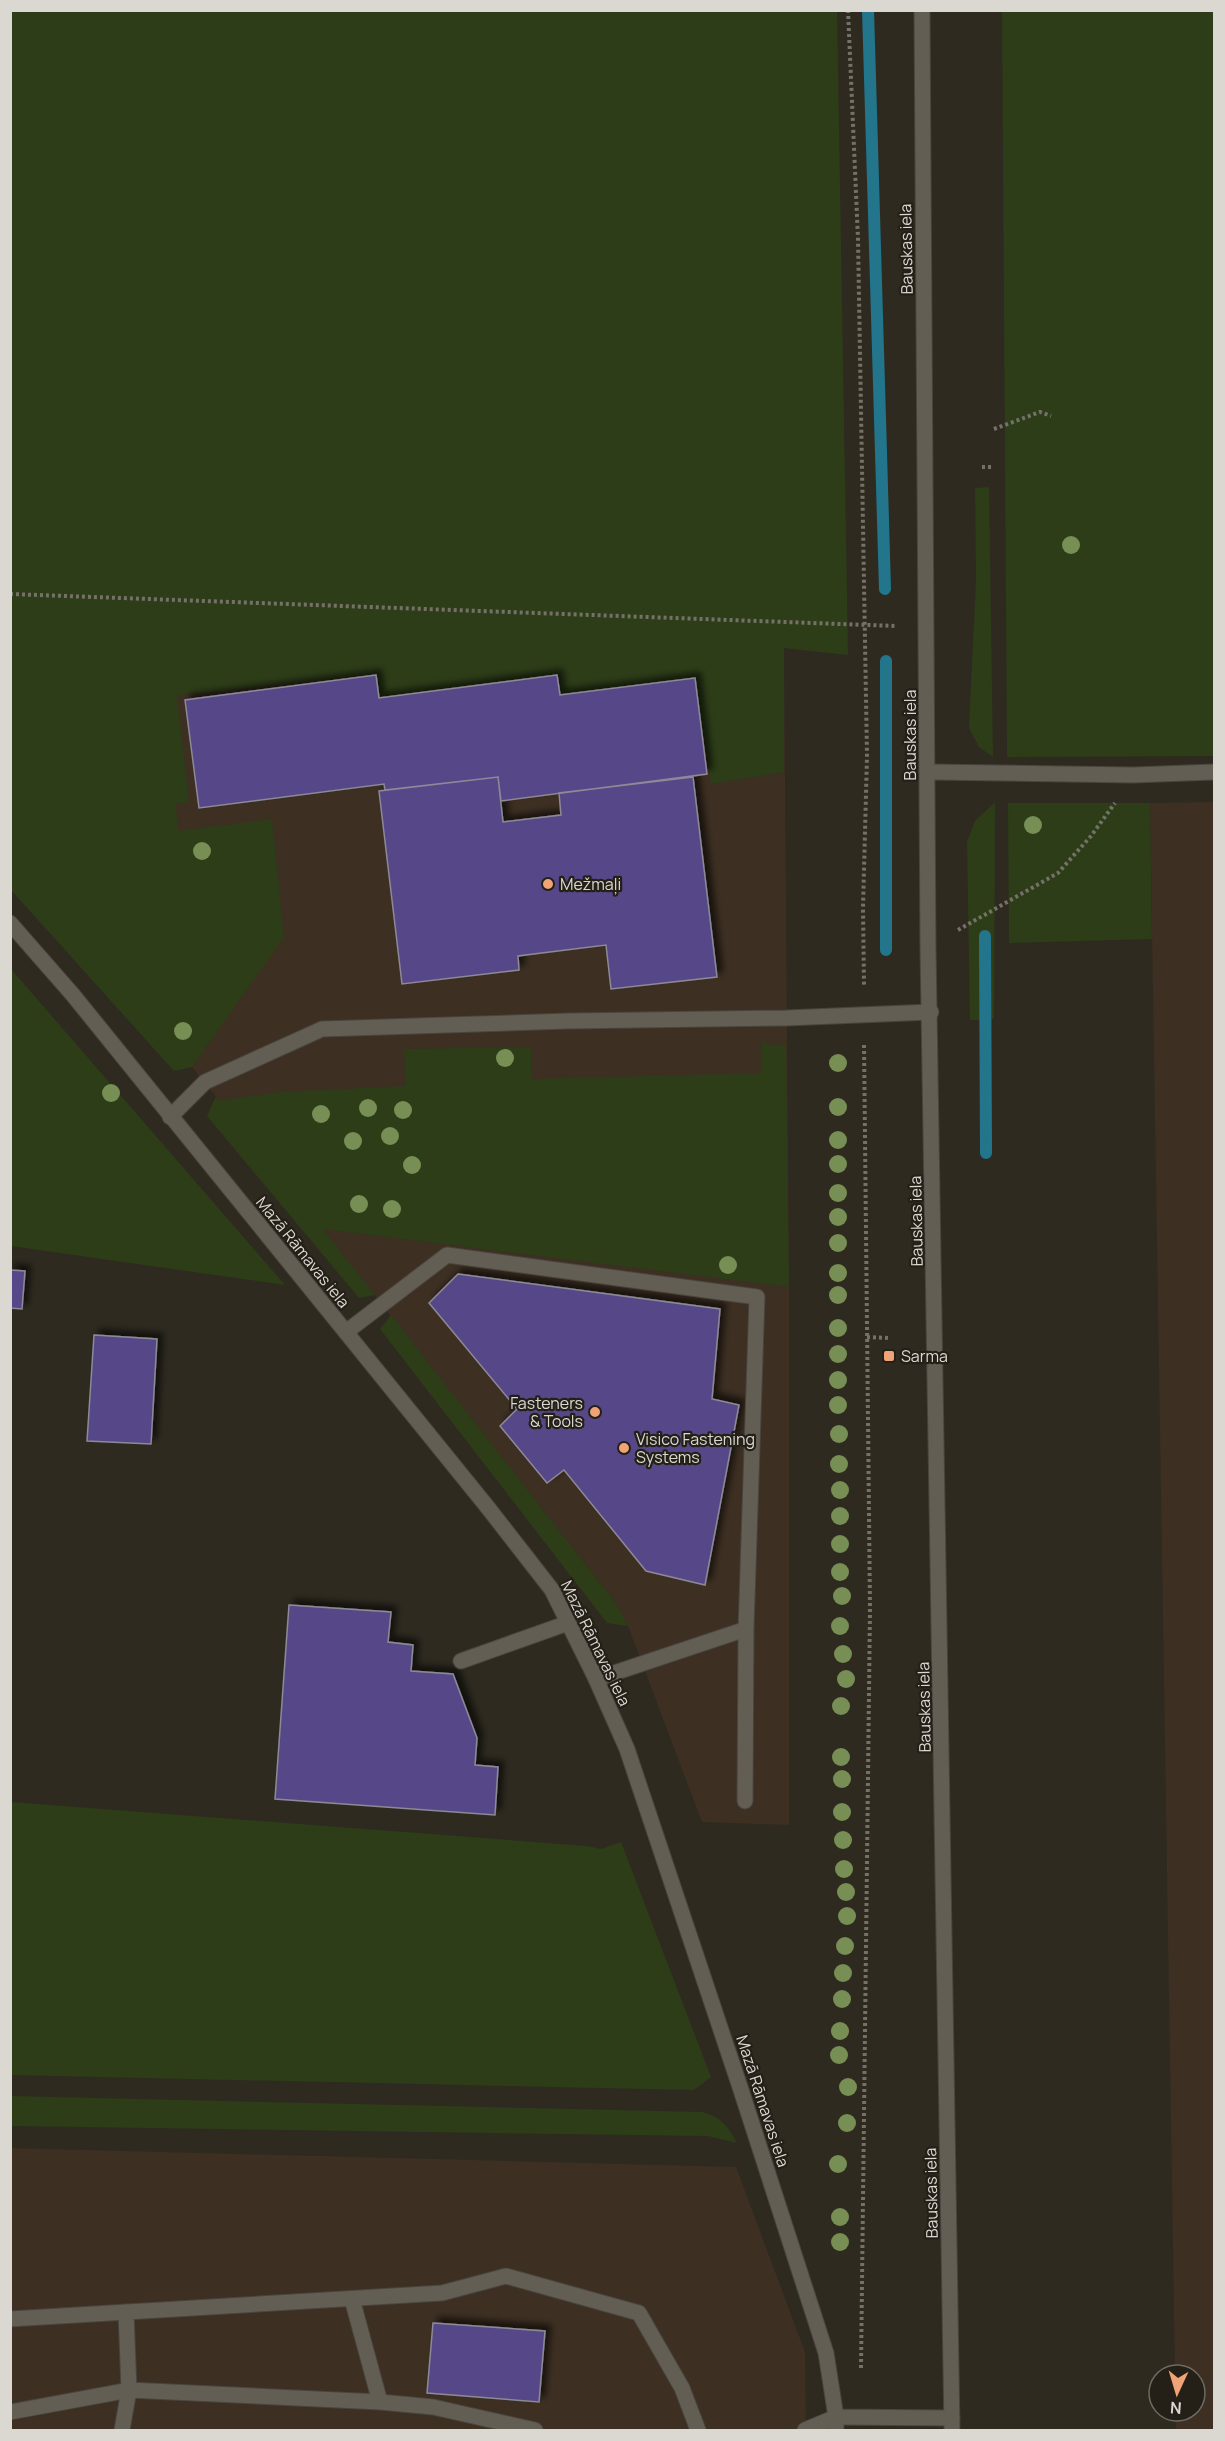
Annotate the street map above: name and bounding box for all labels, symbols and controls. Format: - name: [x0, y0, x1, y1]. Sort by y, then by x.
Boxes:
- street label: Bauskas iela: [894, 203, 918, 295]
- street label: Bauskas iela: [899, 690, 921, 780]
- place label: Mežmaļi: [560, 873, 621, 895]
- marker: Mežmaļi: [541, 877, 555, 891]
- street label: Bauskas iela: [904, 1175, 928, 1267]
- street label: Mazā Rāmavas iela: [251, 1192, 355, 1312]
- place label: Sarma: [901, 1345, 948, 1367]
- marker: Sarma: [882, 1349, 896, 1363]
- place label: Fasteners & Tools: [510, 1392, 583, 1432]
- marker: Fasteners & Tools: [588, 1405, 602, 1419]
- place label: Visico Fastening Systems: [636, 1428, 755, 1468]
- marker: Visico Fastening Systems: [617, 1441, 631, 1455]
- street label: Mazā Rāmavas iela: [556, 1576, 636, 1710]
- street label: Bauskas iela: [912, 1661, 936, 1753]
- street label: Mazā Rāmavas iela: [731, 2032, 795, 2170]
- street label: Bauskas iela: [919, 2147, 943, 2239]
- north arrow: [1147, 2363, 1207, 2423]
- text: N: [1169, 2397, 1182, 2419]

